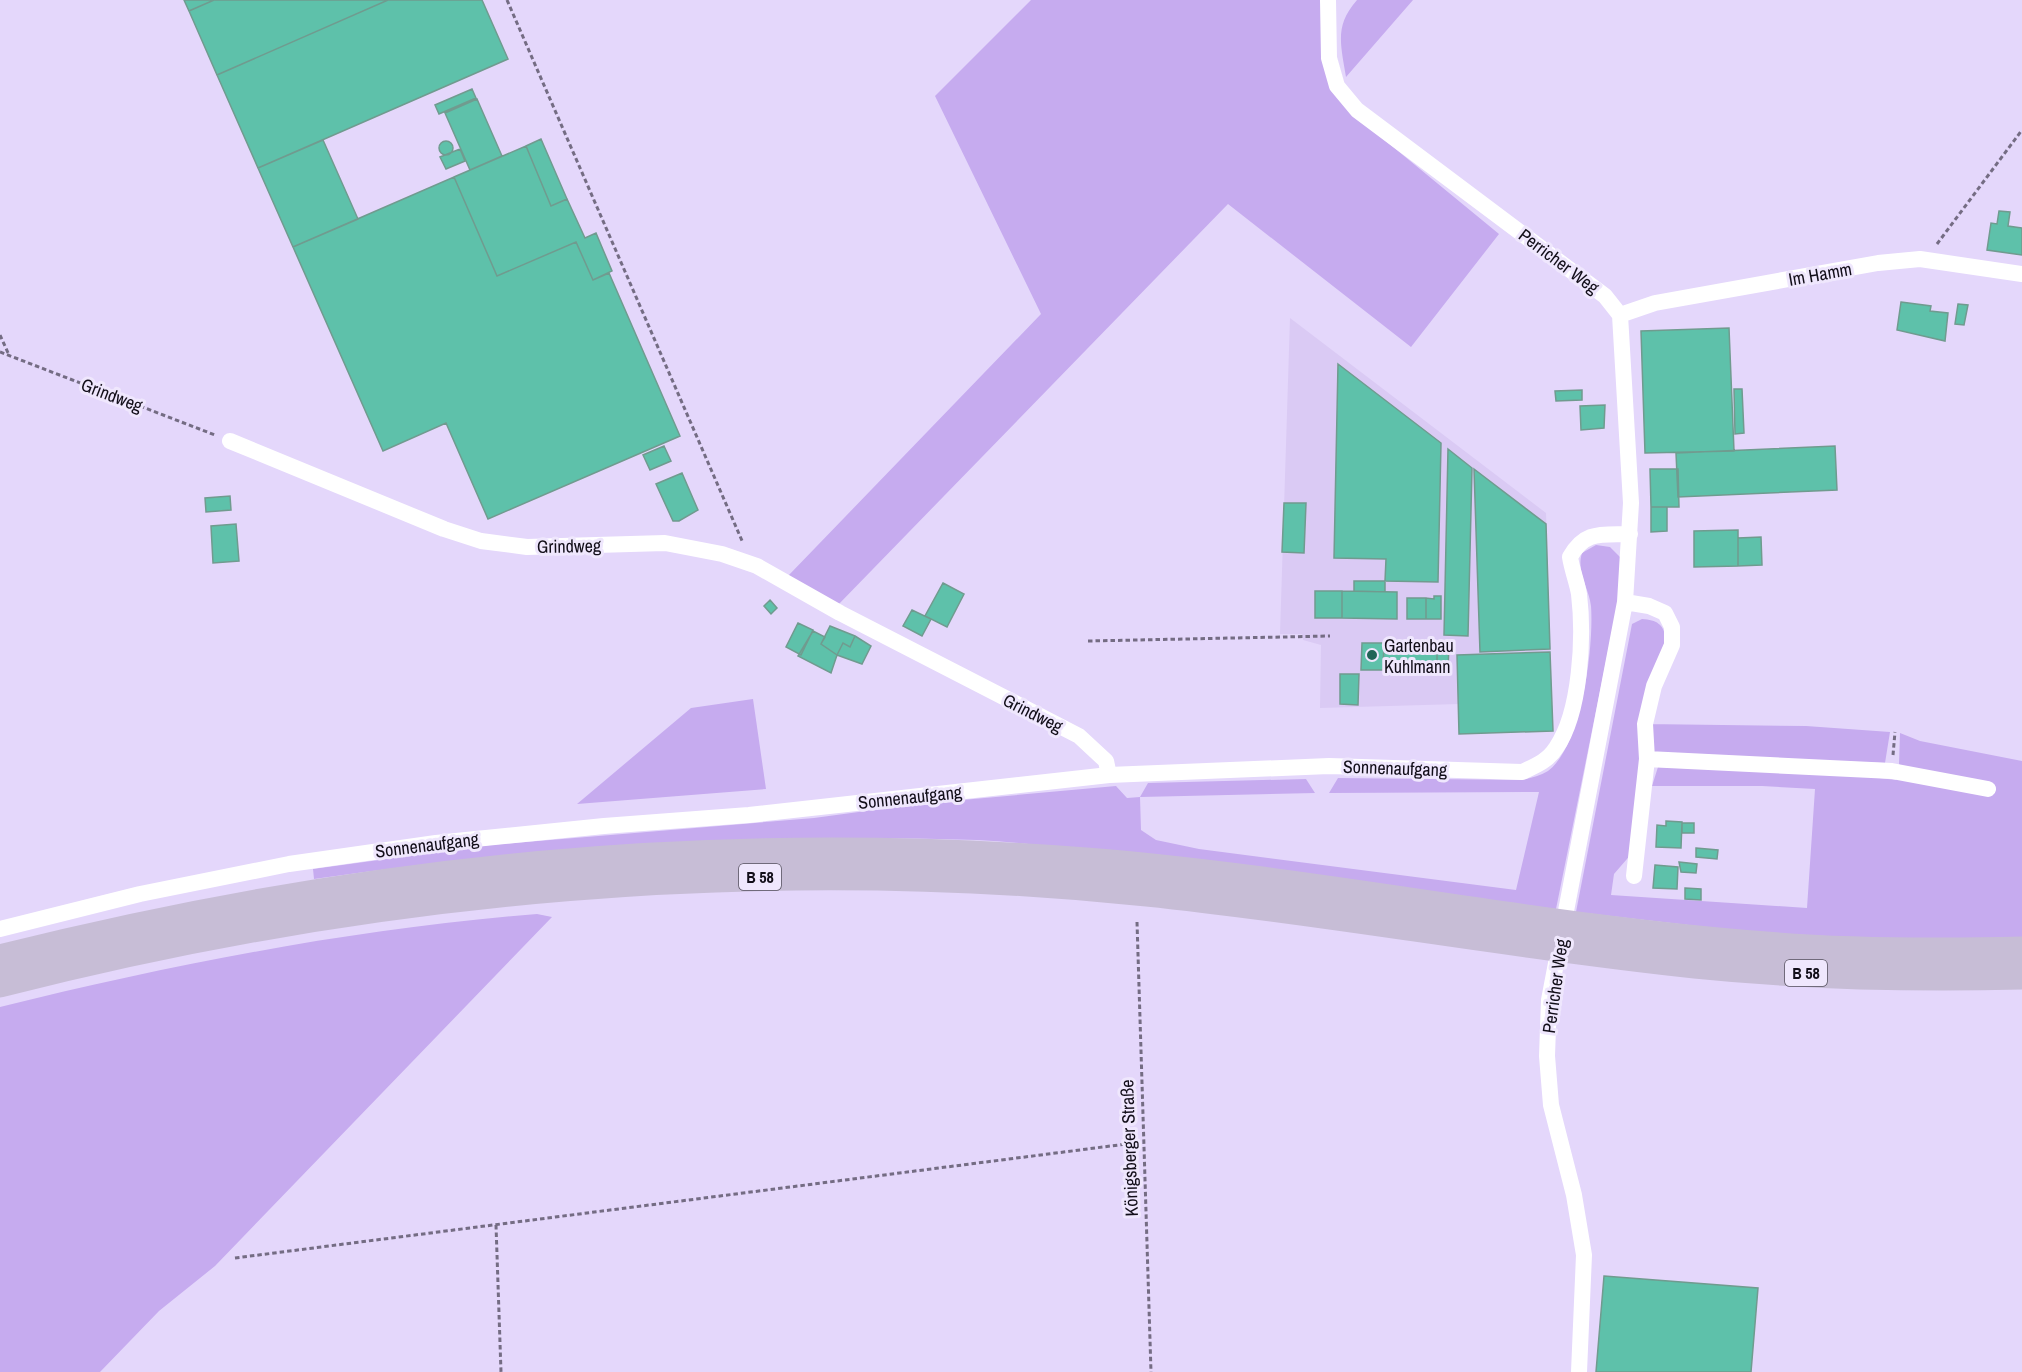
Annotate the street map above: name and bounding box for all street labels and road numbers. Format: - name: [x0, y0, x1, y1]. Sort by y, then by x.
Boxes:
- street label: Perricher Weg: [1514, 222, 1605, 300]
- street label: Im Hamm: [1786, 256, 1854, 292]
- street label: Grindweg: [78, 372, 147, 418]
- street label: Grindweg: [537, 533, 602, 559]
- street label: Grindweg: [999, 687, 1068, 739]
- street label: Sonnenaufgang: [1342, 754, 1448, 782]
- street label: Sonnenaufgang: [857, 779, 964, 815]
- street label: Sonnenaufgang: [374, 826, 481, 864]
- road number: B 58: [739, 864, 781, 890]
- street label: Perricher Weg: [1536, 936, 1574, 1035]
- road number: B 58: [1785, 960, 1827, 986]
- street label: Königsberger Straße: [1114, 1079, 1144, 1217]

